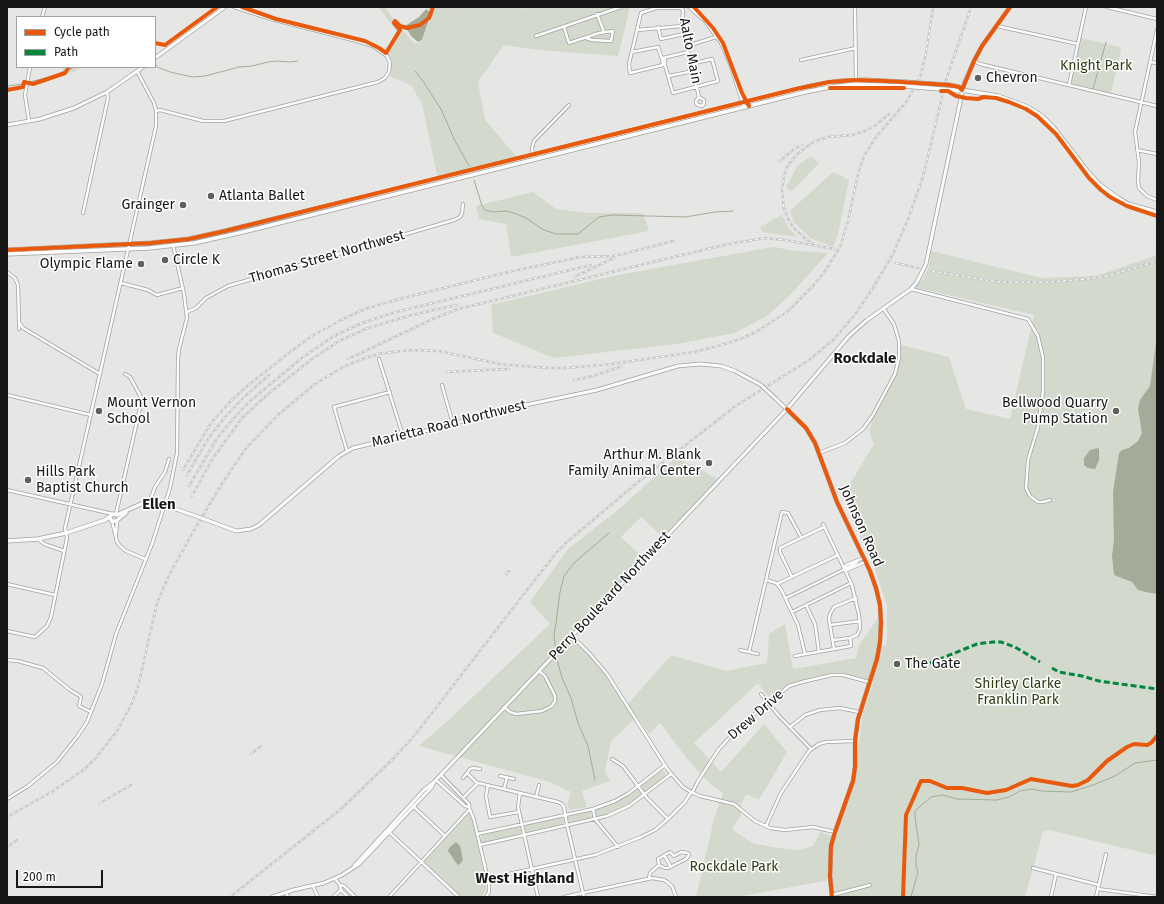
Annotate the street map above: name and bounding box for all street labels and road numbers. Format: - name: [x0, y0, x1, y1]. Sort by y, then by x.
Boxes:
- street label: Aalto Main: [675, 17, 705, 85]
- street label: Thomas Street Northwest: [247, 227, 407, 287]
- street label: Marietta Road Northwest: [370, 397, 528, 451]
- street label: Johnson Road: [835, 482, 887, 570]
- street label: Perry Boulevard Northwest: [546, 528, 674, 664]
- street label: Drew Drive: [725, 686, 787, 744]

